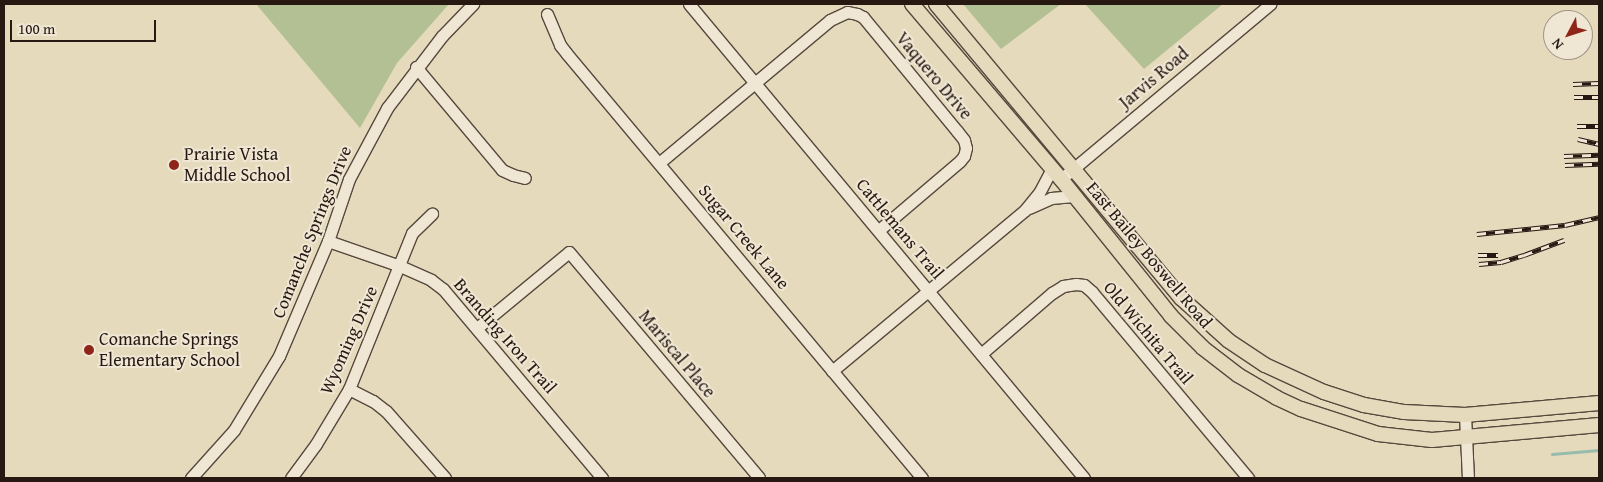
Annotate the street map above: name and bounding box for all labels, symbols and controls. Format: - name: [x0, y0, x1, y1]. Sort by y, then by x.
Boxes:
- scale bar: [12, 10, 159, 42]
- north arrow: [1543, 10, 1593, 60]
- text: 100 m: [18, 18, 55, 39]
- street label: Vaquero Drive: [891, 28, 977, 124]
- text: N: [1547, 34, 1568, 54]
- street label: Jarvis Road: [1115, 43, 1193, 113]
- street label: Comanche Springs Drive: [268, 143, 356, 321]
- place label: Prairie Vista Middle School: [184, 144, 291, 186]
- marker: Prairie Vista Middle School: [168, 159, 180, 171]
- street label: Cattlemans Trail: [852, 174, 948, 284]
- street label: East Bailey Boswell Road: [1081, 177, 1217, 333]
- street label: Sugar Creek Lane: [694, 180, 794, 294]
- street label: Branding Iron Trail: [449, 274, 561, 398]
- street label: Old Wichita Trail: [1099, 277, 1197, 389]
- street label: Wyoming Drive: [315, 283, 383, 397]
- street label: Mariscal Place: [634, 306, 720, 402]
- place label: Comanche Springs Elementary School: [99, 329, 240, 372]
- marker: Comanche Springs Elementary School: [83, 344, 95, 356]

